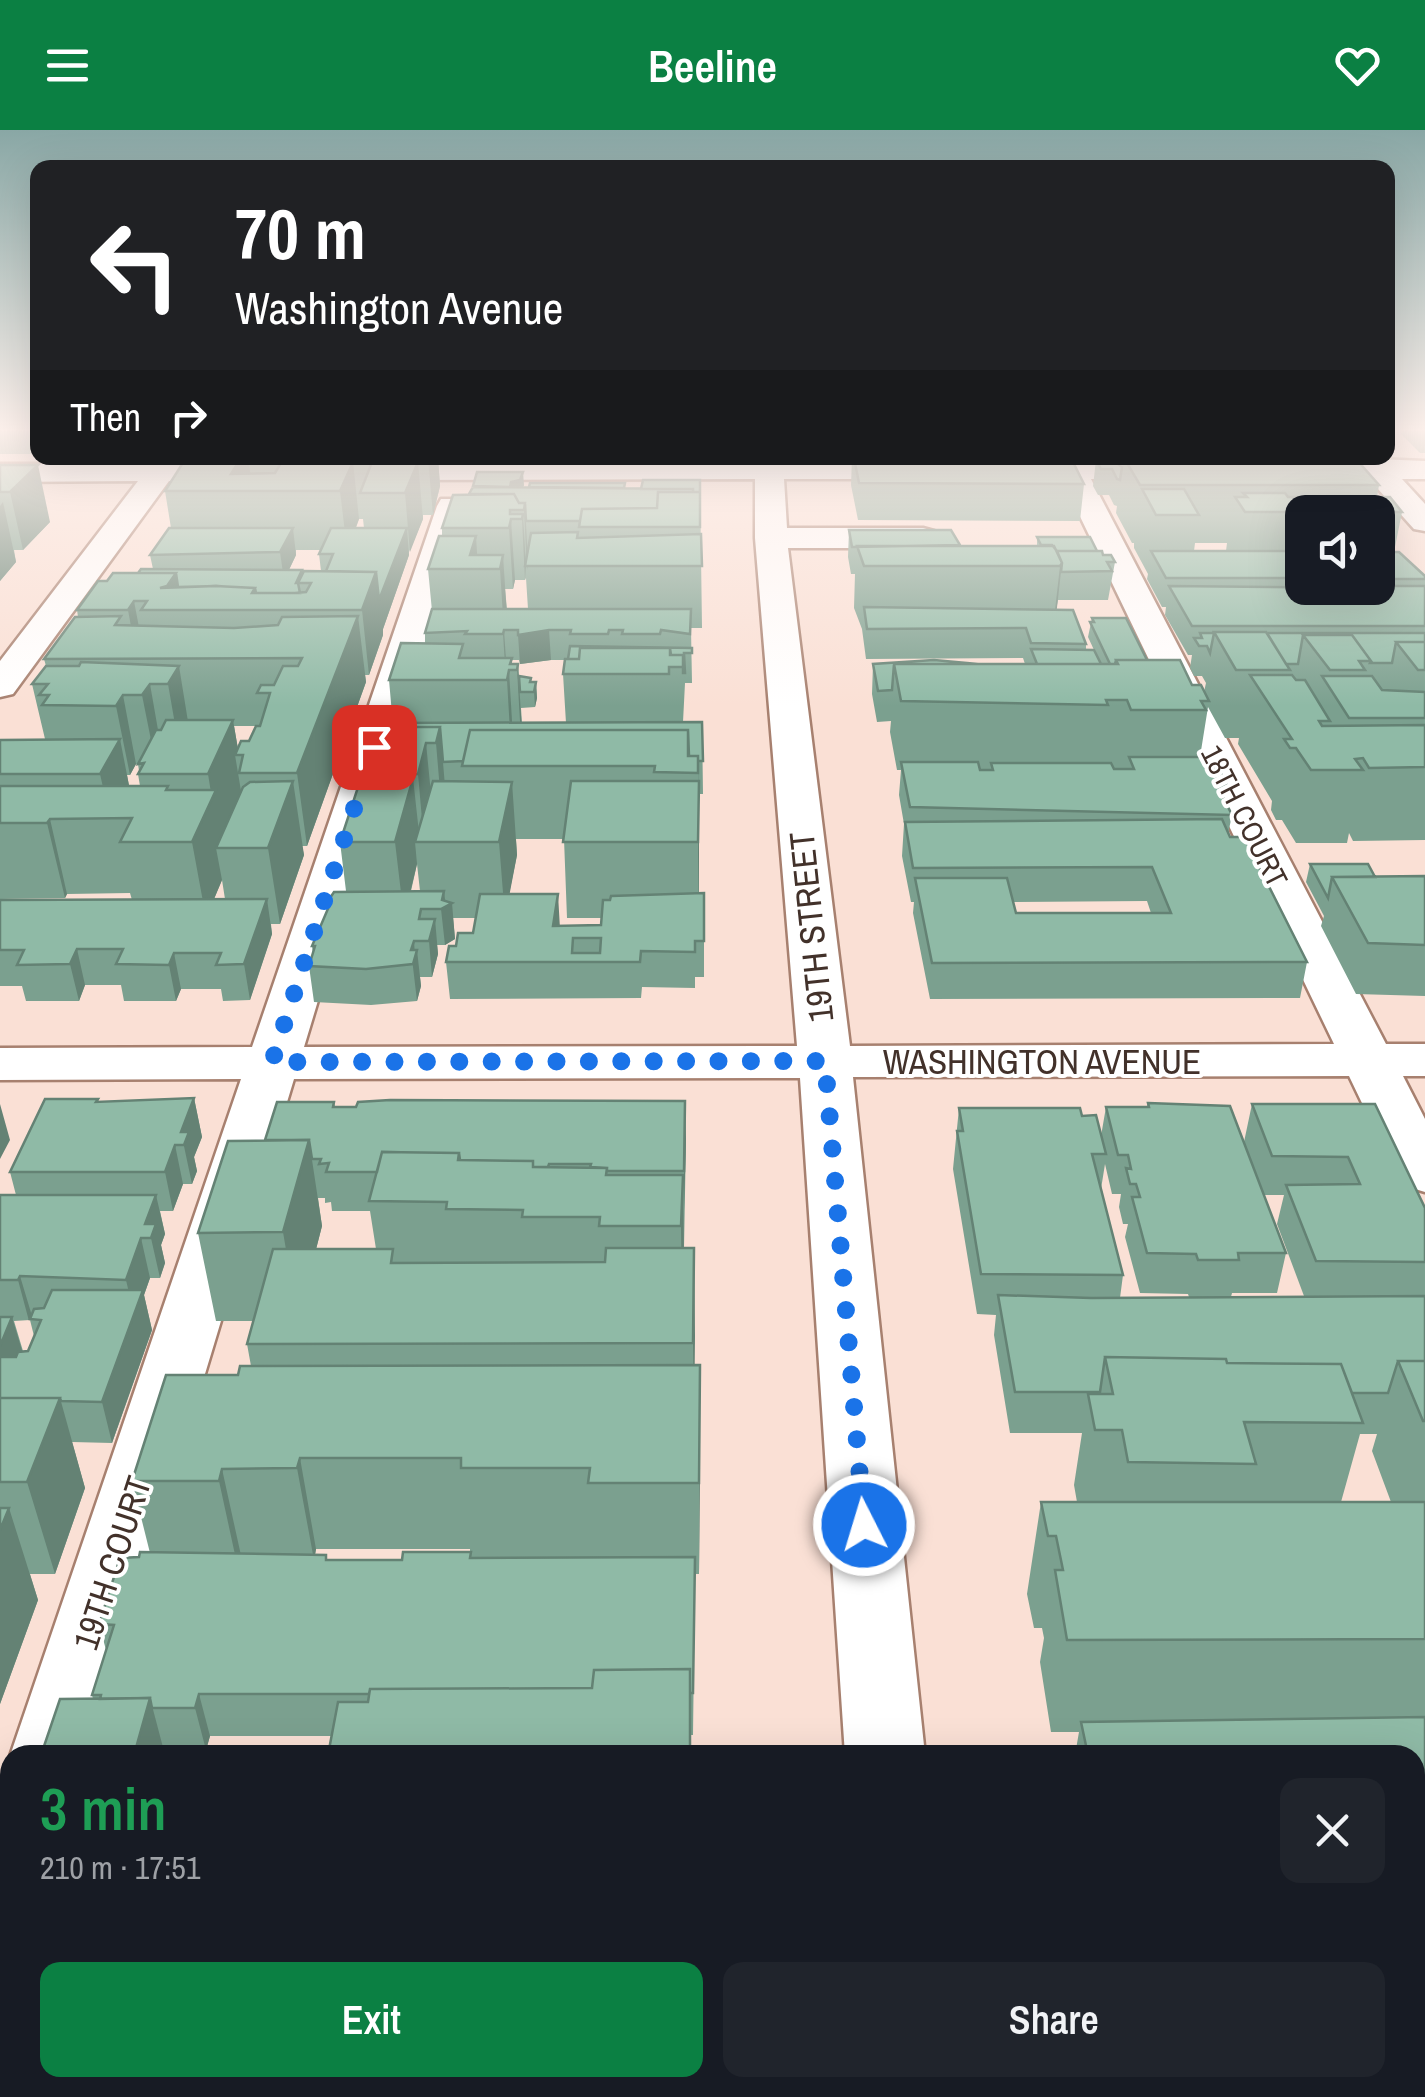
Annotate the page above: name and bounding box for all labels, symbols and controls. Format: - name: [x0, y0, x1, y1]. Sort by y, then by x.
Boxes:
- text: Beeline: [648, 35, 777, 96]
- icon: menu: [40, 38, 95, 93]
- icon: heart: [1330, 38, 1385, 93]
- text: 70 m: [235, 187, 366, 281]
- icon: left: [70, 200, 200, 330]
- text: Washington Avenue: [235, 277, 563, 338]
- icon: right: [161, 390, 216, 445]
- text: Then: [70, 392, 141, 443]
- map controls: [1285, 495, 1395, 605]
- button: sound: [1285, 495, 1395, 605]
- pin: [332, 705, 417, 790]
- icon: arrive: [347, 720, 402, 775]
- street label: 18TH COURT: [1192, 738, 1298, 894]
- street label: 19TH STREET: [778, 829, 844, 1025]
- street label: WASHINGTON AVENUE: [883, 1038, 1201, 1085]
- street label: 19TH COURT: [62, 1470, 162, 1656]
- position arrow: [812, 1473, 916, 1577]
- text: 3 min: [40, 1768, 167, 1849]
- button: close: [1280, 1778, 1385, 1883]
- text: 210 m · 17:51: [40, 1846, 200, 1889]
- button: Exit: [40, 1962, 703, 2077]
- button: Share: [723, 1962, 1385, 2077]

